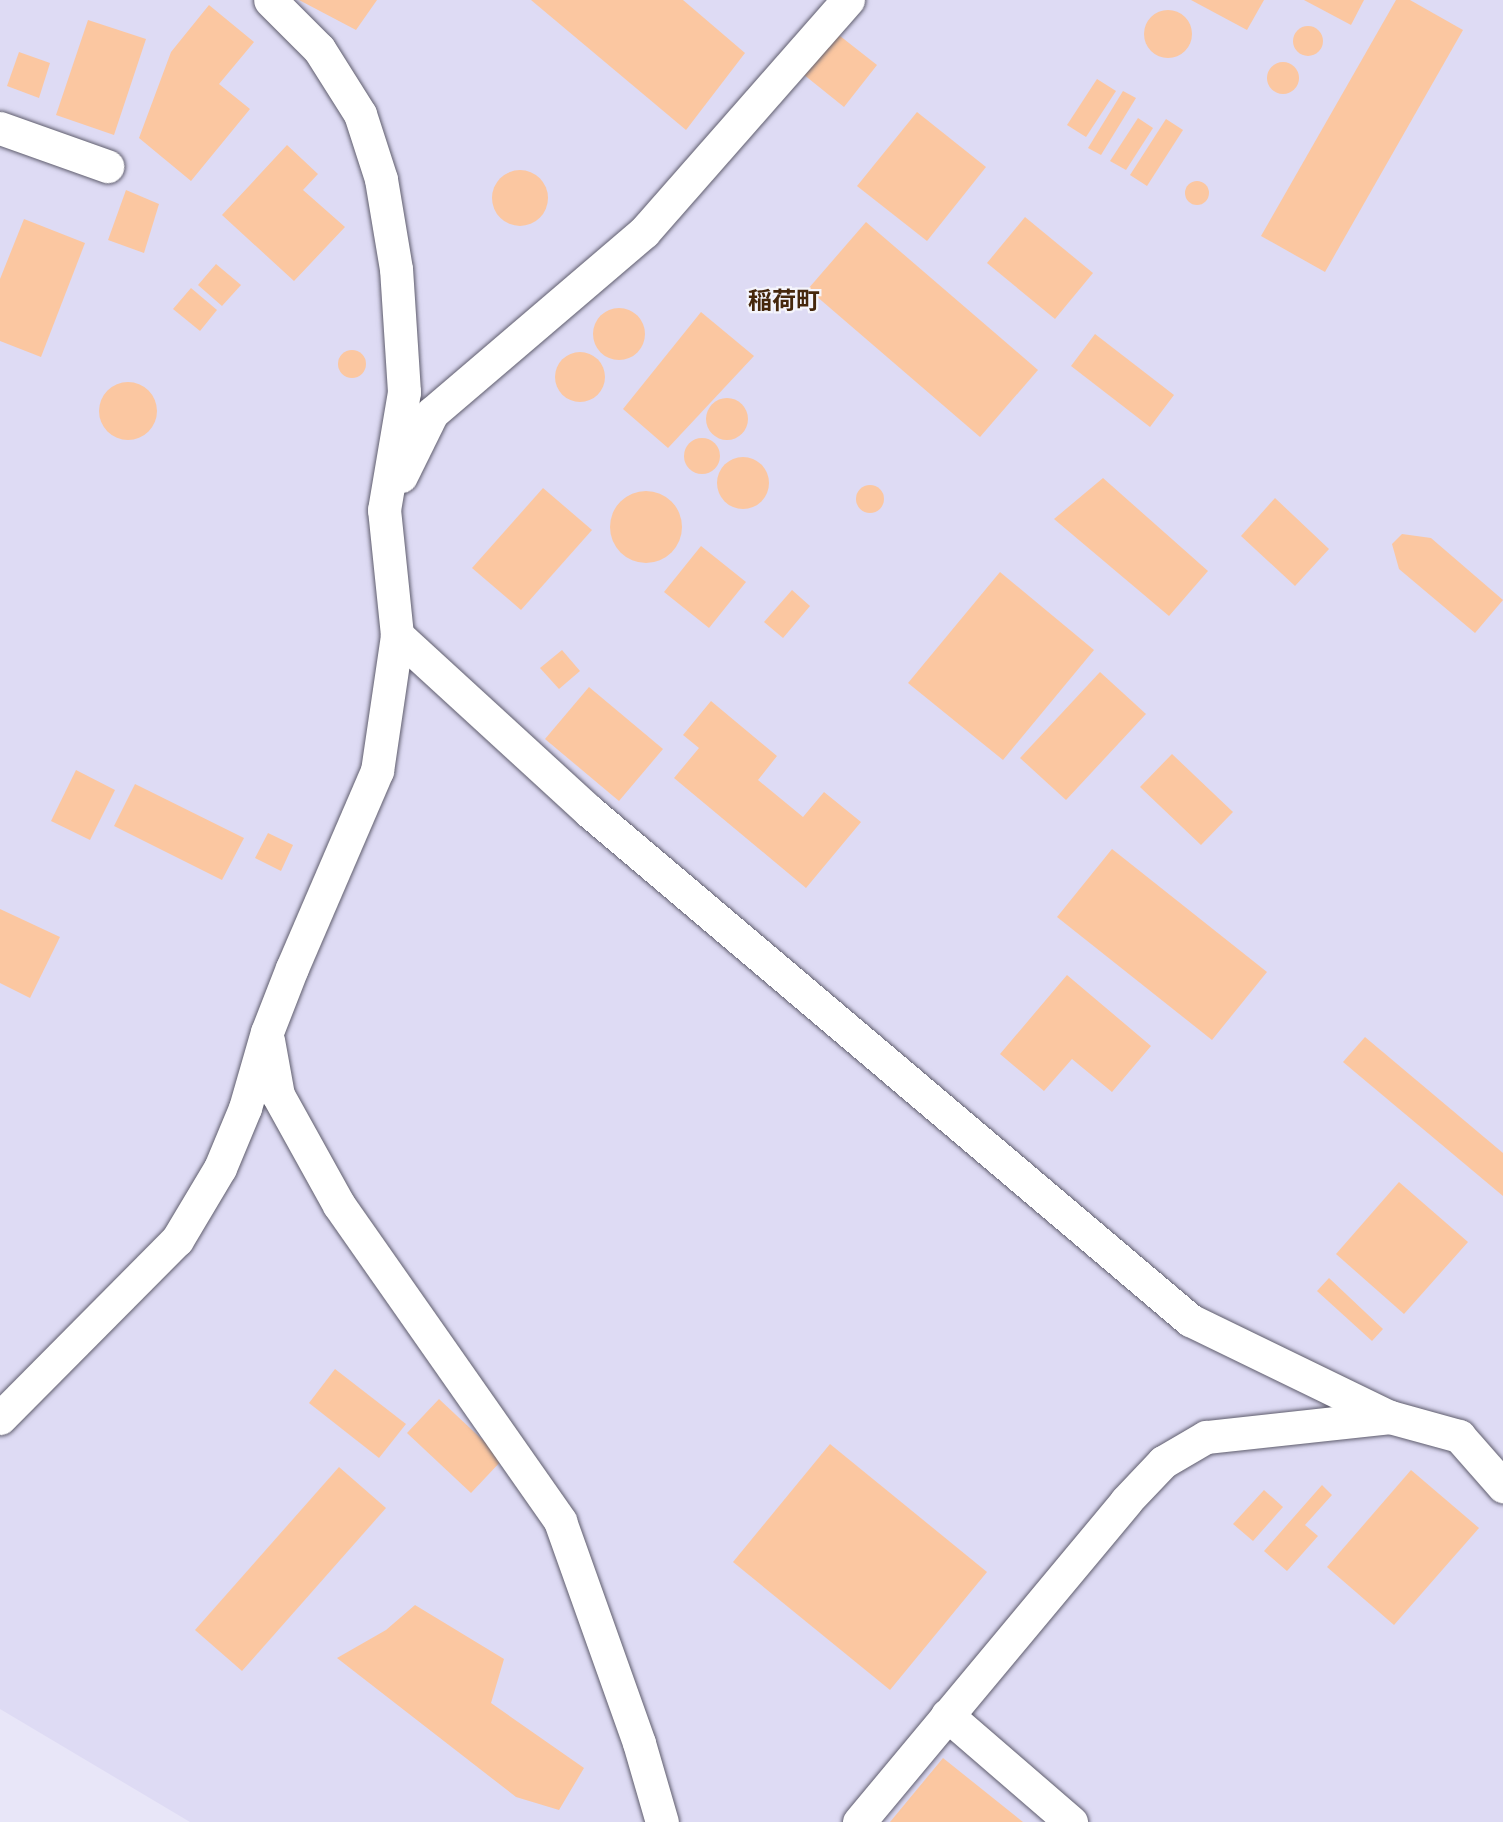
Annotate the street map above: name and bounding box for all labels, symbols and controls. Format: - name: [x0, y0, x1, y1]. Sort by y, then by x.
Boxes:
- district label: 稲荷町: [748, 288, 820, 316]

